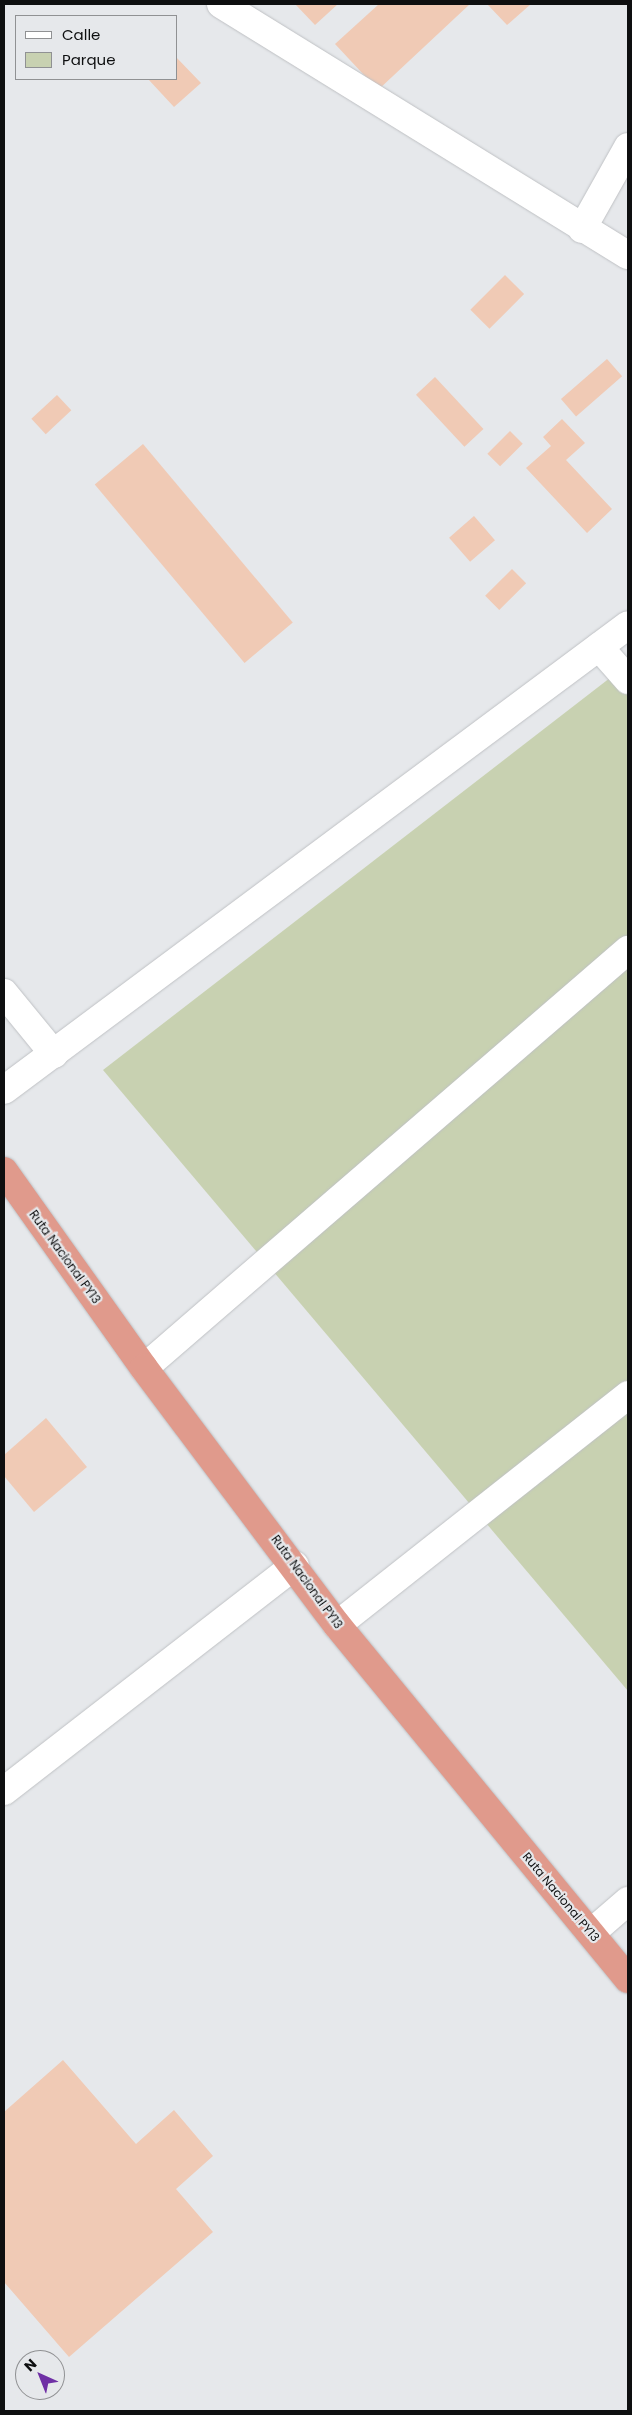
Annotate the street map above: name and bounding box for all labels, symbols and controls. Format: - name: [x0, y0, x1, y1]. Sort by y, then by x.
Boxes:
- legend: [15, 15, 178, 80]
- text: Calle: [62, 24, 100, 45]
- text: Parque: [62, 49, 115, 70]
- street label: Ruta Nacional PY13: [26, 1207, 104, 1307]
- street label: Ruta Nacional PY13: [268, 1532, 346, 1632]
- street label: Ruta Nacional PY13: [520, 1849, 602, 1945]
- north arrow: [15, 2350, 65, 2400]
- text: N: [20, 2354, 41, 2376]

